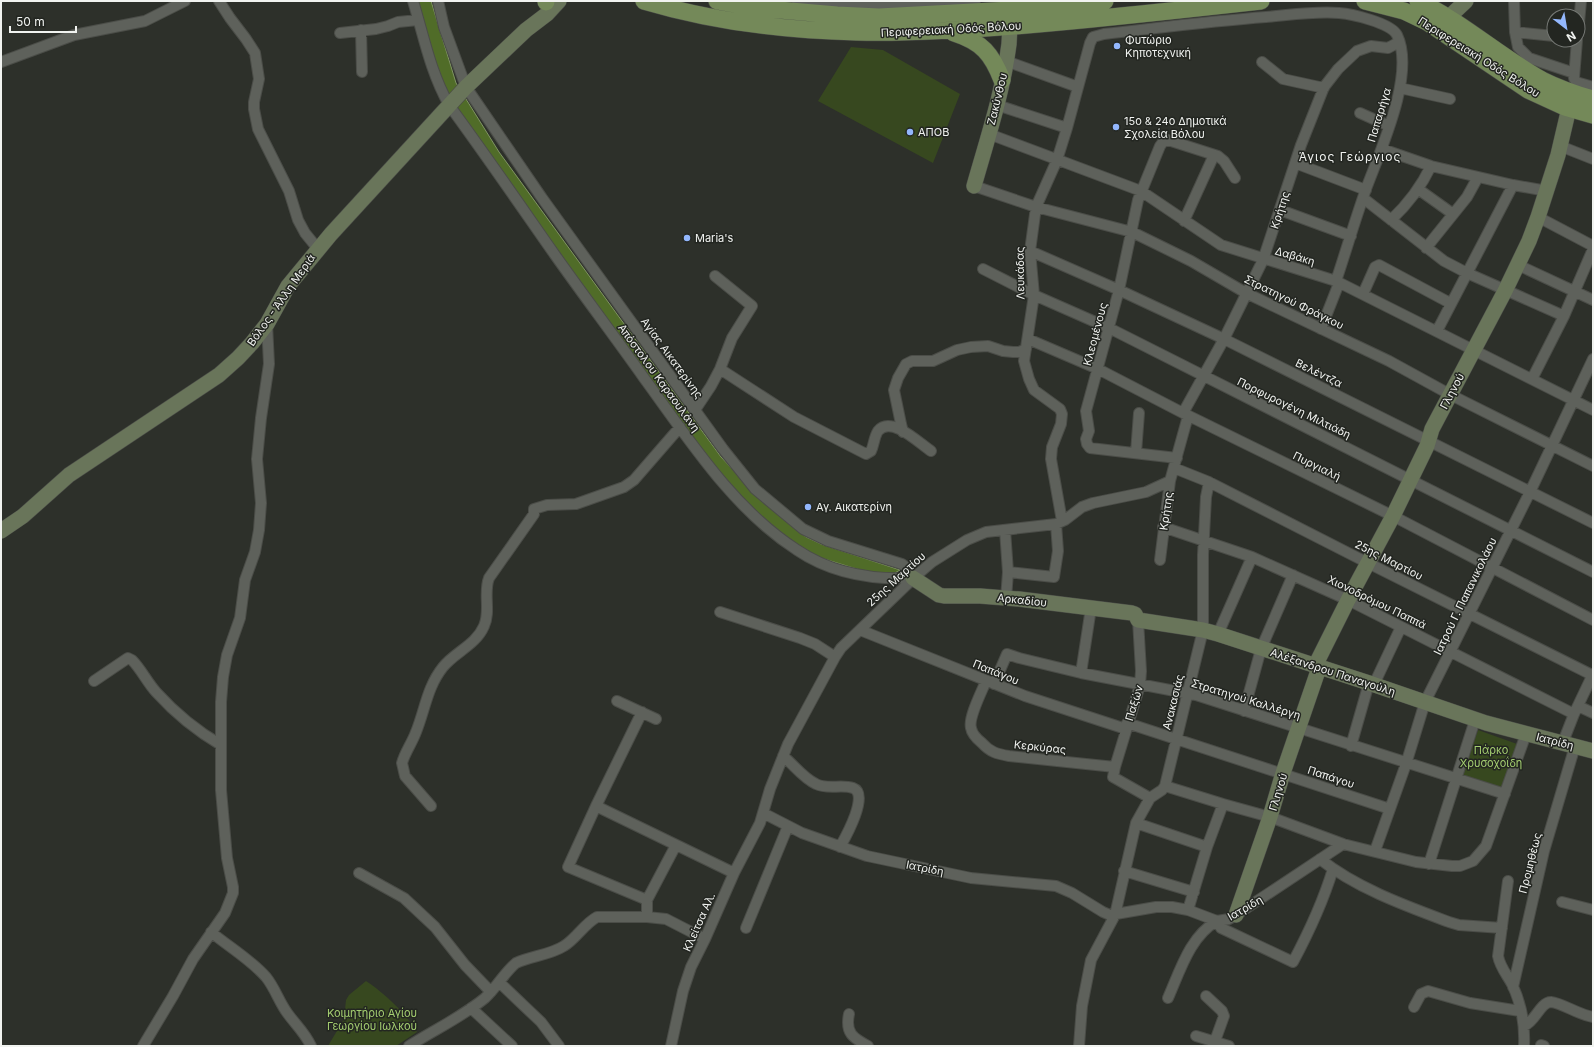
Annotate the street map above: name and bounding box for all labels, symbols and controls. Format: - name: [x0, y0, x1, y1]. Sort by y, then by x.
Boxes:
- scale bar: [10, 8, 76, 34]
- north arrow: [1546, 8, 1586, 48]
- text: 50 m: [16, 14, 45, 29]
- street label: Περιφερειακή Οδός Βόλου: [1416, 14, 1542, 100]
- street label: Περιφερειακή Οδός Βόλου: [880, 18, 1022, 40]
- text: N: [1564, 28, 1578, 45]
- place label: Φυτώριο Κηποτεχνική: [1125, 33, 1191, 60]
- marker: Φυτώριο Κηποτεχνική: [1112, 41, 1122, 51]
- street label: Ζακύνθου: [984, 72, 1010, 126]
- street label: Παπαρήγα: [1364, 86, 1394, 144]
- place label: 15ο & 24ο Δημοτικά Σχολεία Βόλου: [1124, 114, 1227, 141]
- marker: 15ο & 24ο Δημοτικά Σχολεία Βόλου: [1111, 122, 1121, 132]
- place label: ΑΠΟΒ: [918, 125, 949, 139]
- marker: ΑΠΟΒ: [905, 127, 915, 137]
- district label: Άγιος Γεώργιος: [1299, 149, 1401, 164]
- street label: Κρήτης: [1267, 189, 1293, 231]
- place label: Maria's: [695, 231, 734, 245]
- marker: Maria's: [682, 233, 692, 243]
- street label: Δαβάκη: [1273, 244, 1317, 268]
- street label: Λευκάδας: [1013, 246, 1027, 300]
- street label: Βόλος - Άλλη Μεριά: [244, 251, 318, 349]
- street label: Στρατηγού Φράγκου: [1242, 272, 1346, 332]
- street label: Κλεομένους: [1080, 301, 1110, 367]
- street label: Αγίας Αικατερίνης: [638, 315, 706, 401]
- street label: Απόστολου Καραουλάνη: [615, 321, 703, 435]
- street label: Βελέντζα: [1293, 356, 1345, 390]
- street label: Γληνού: [1437, 371, 1467, 411]
- street label: Πορφυρογένη Μιλτιάδη: [1235, 374, 1353, 442]
- street label: Πυργιαλή: [1291, 448, 1343, 484]
- street label: Κρήτης: [1156, 491, 1176, 531]
- place label: Αγ. Αικατερίνη: [816, 500, 892, 514]
- marker: Αγ. Αικατερίνη: [803, 502, 813, 512]
- street label: Ιατρού Γ. Παπανικολάου: [1430, 535, 1500, 657]
- street label: 25ης Μαρτίου: [1353, 537, 1425, 583]
- street label: 25ης Μαρτίου: [864, 549, 928, 609]
- street label: Χιονοδρόμου Παππά: [1325, 572, 1429, 632]
- street label: Αρκαδίου: [996, 590, 1048, 610]
- street label: Αλέξανδρου Παναγούλη: [1269, 645, 1397, 699]
- street label: Παπάγου: [971, 656, 1021, 688]
- street label: Ανακασιάς: [1159, 673, 1187, 731]
- street label: Στρατηγού Καλλέργη: [1190, 676, 1302, 722]
- street label: Παξών: [1122, 683, 1146, 723]
- street label: Ιατρίδη: [1535, 730, 1575, 752]
- street label: Κερκύρας: [1013, 737, 1067, 757]
- park label: Πάρκο Χρυσοχοΐδη: [1460, 743, 1522, 770]
- street label: Παπάγου: [1306, 763, 1356, 791]
- street label: Γληνού: [1266, 771, 1290, 813]
- street label: Προμηθέως: [1516, 831, 1544, 895]
- street label: Ιατρίδη: [905, 857, 945, 879]
- street label: Κλείτσα Αλ.: [680, 890, 718, 954]
- street label: Ιατρίδη: [1225, 892, 1265, 924]
- park label: Κοιμητήριο Αγίου Γεωργίου Ιωλκού: [327, 1006, 417, 1033]

